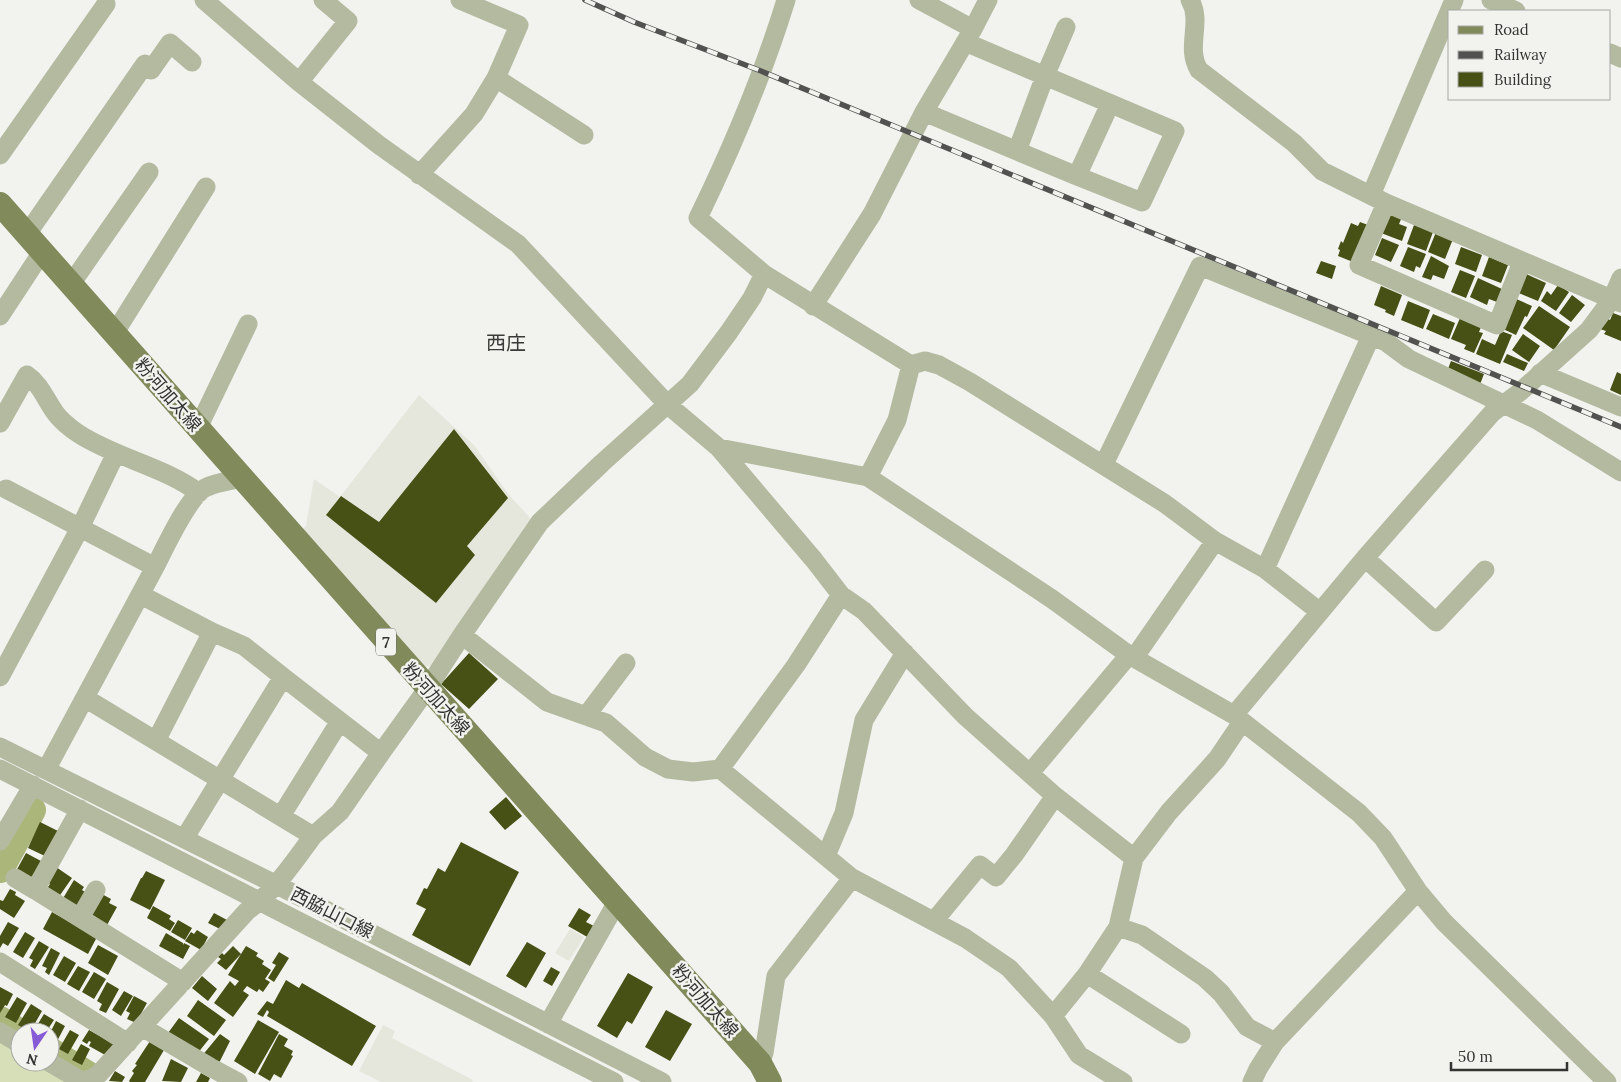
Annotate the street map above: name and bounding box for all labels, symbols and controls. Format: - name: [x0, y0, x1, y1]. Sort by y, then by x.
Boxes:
- legend: [1448, 10, 1611, 100]
- text: Road: [1494, 20, 1529, 39]
- text: Railway: [1494, 45, 1547, 64]
- text: Building: [1494, 70, 1552, 89]
- district label: 西庄: [486, 330, 526, 355]
- street label: 粉河加太線: [130, 353, 207, 436]
- road number: 7: [376, 628, 396, 656]
- street label: 粉河加太線: [398, 658, 475, 740]
- street label: 西脇山口線: [287, 882, 378, 943]
- street label: 粉河加太線: [667, 959, 744, 1042]
- north arrow: [10, 1022, 60, 1072]
- scale bar: [1451, 1040, 1567, 1072]
- text: 50 m: [1458, 1047, 1493, 1066]
- text: N: [25, 1050, 39, 1070]

